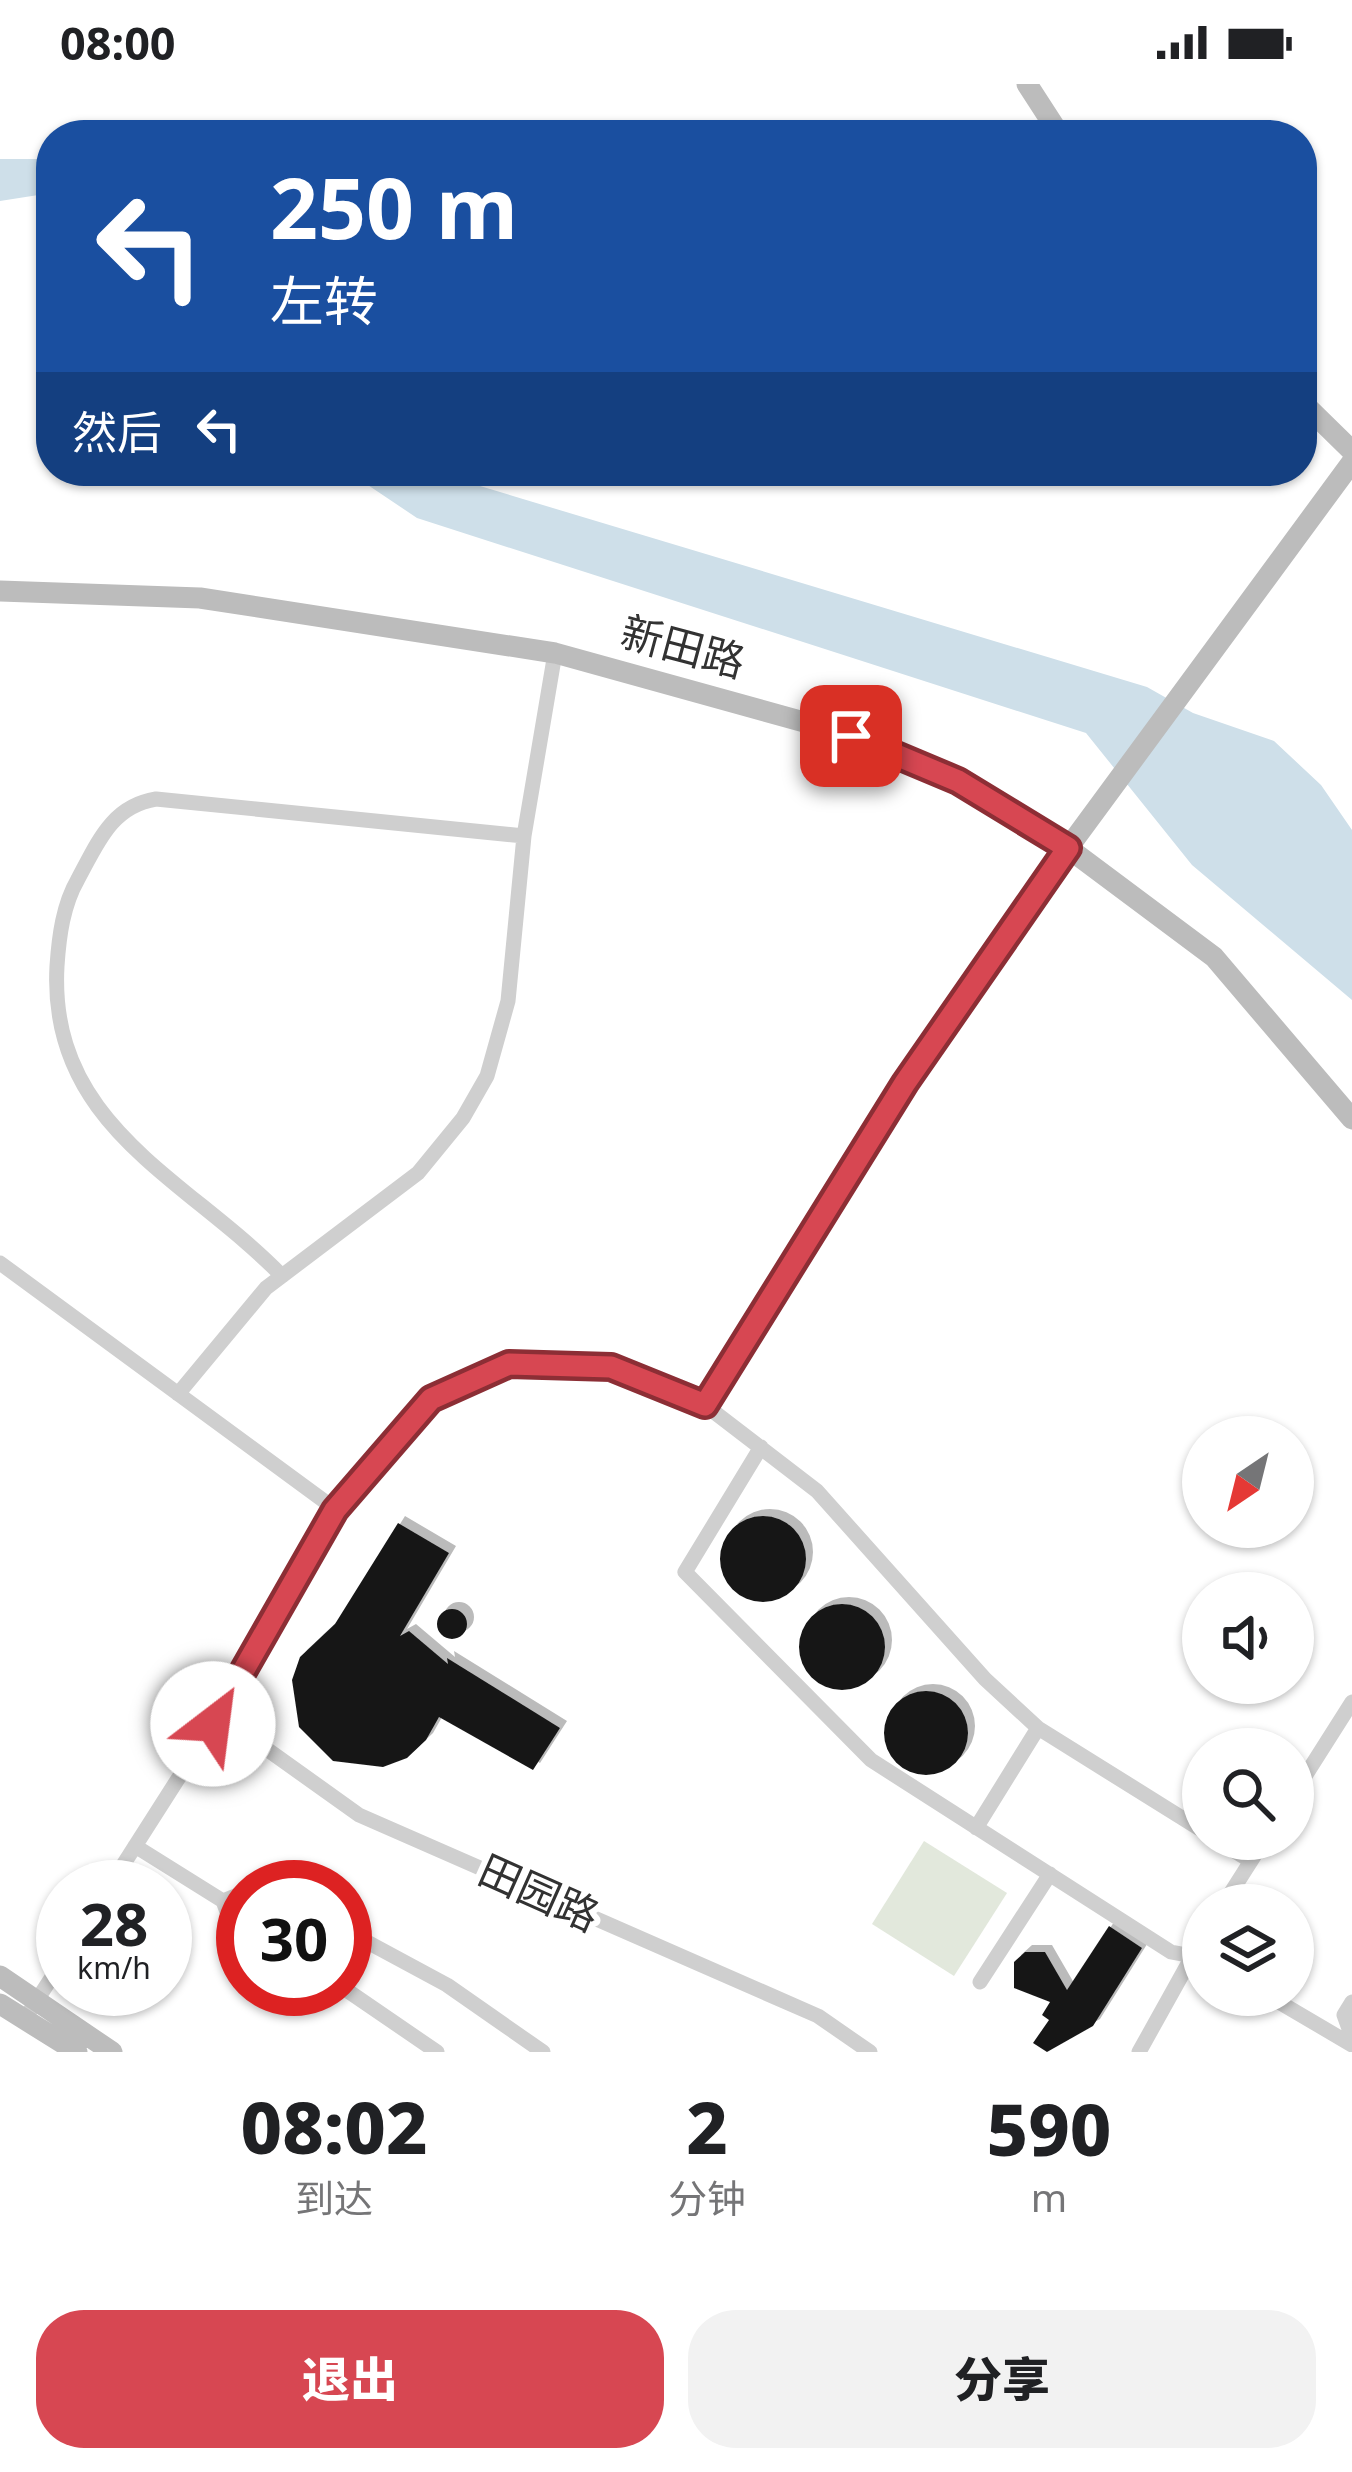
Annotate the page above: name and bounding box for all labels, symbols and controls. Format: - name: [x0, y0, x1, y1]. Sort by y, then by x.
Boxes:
- text: 08:00: [60, 12, 176, 73]
- text: 250 m: [270, 149, 518, 264]
- icon: left: [72, 168, 228, 324]
- text: 左转: [270, 263, 378, 337]
- icon: left: [186, 396, 252, 462]
- text: 然后: [72, 401, 162, 462]
- street label: 新田路: [615, 602, 752, 689]
- pin: [800, 685, 902, 787]
- icon: arrive: [818, 703, 884, 769]
- north arrow: [1182, 1416, 1314, 1548]
- map controls: [1182, 1416, 1314, 2016]
- button: sound: [1182, 1572, 1314, 1704]
- position arrow: [150, 1661, 276, 1787]
- button: search: [1182, 1728, 1314, 1860]
- street label: 田园路: [470, 1840, 609, 1943]
- speed limit sign: 30: [216, 1860, 372, 2016]
- text: 28: [80, 1882, 148, 1964]
- button: layers: [1182, 1884, 1314, 2016]
- text: km/h: [77, 1947, 151, 1988]
- text: 08:02: [241, 2077, 428, 2175]
- text: 2: [686, 2077, 728, 2175]
- text: 590: [987, 2079, 1111, 2177]
- text: m: [1031, 2170, 1067, 2223]
- text: 到达: [295, 2171, 373, 2224]
- text: 分钟: [668, 2171, 746, 2224]
- button: 退出: [36, 2310, 664, 2448]
- button: 分享: [688, 2310, 1316, 2448]

